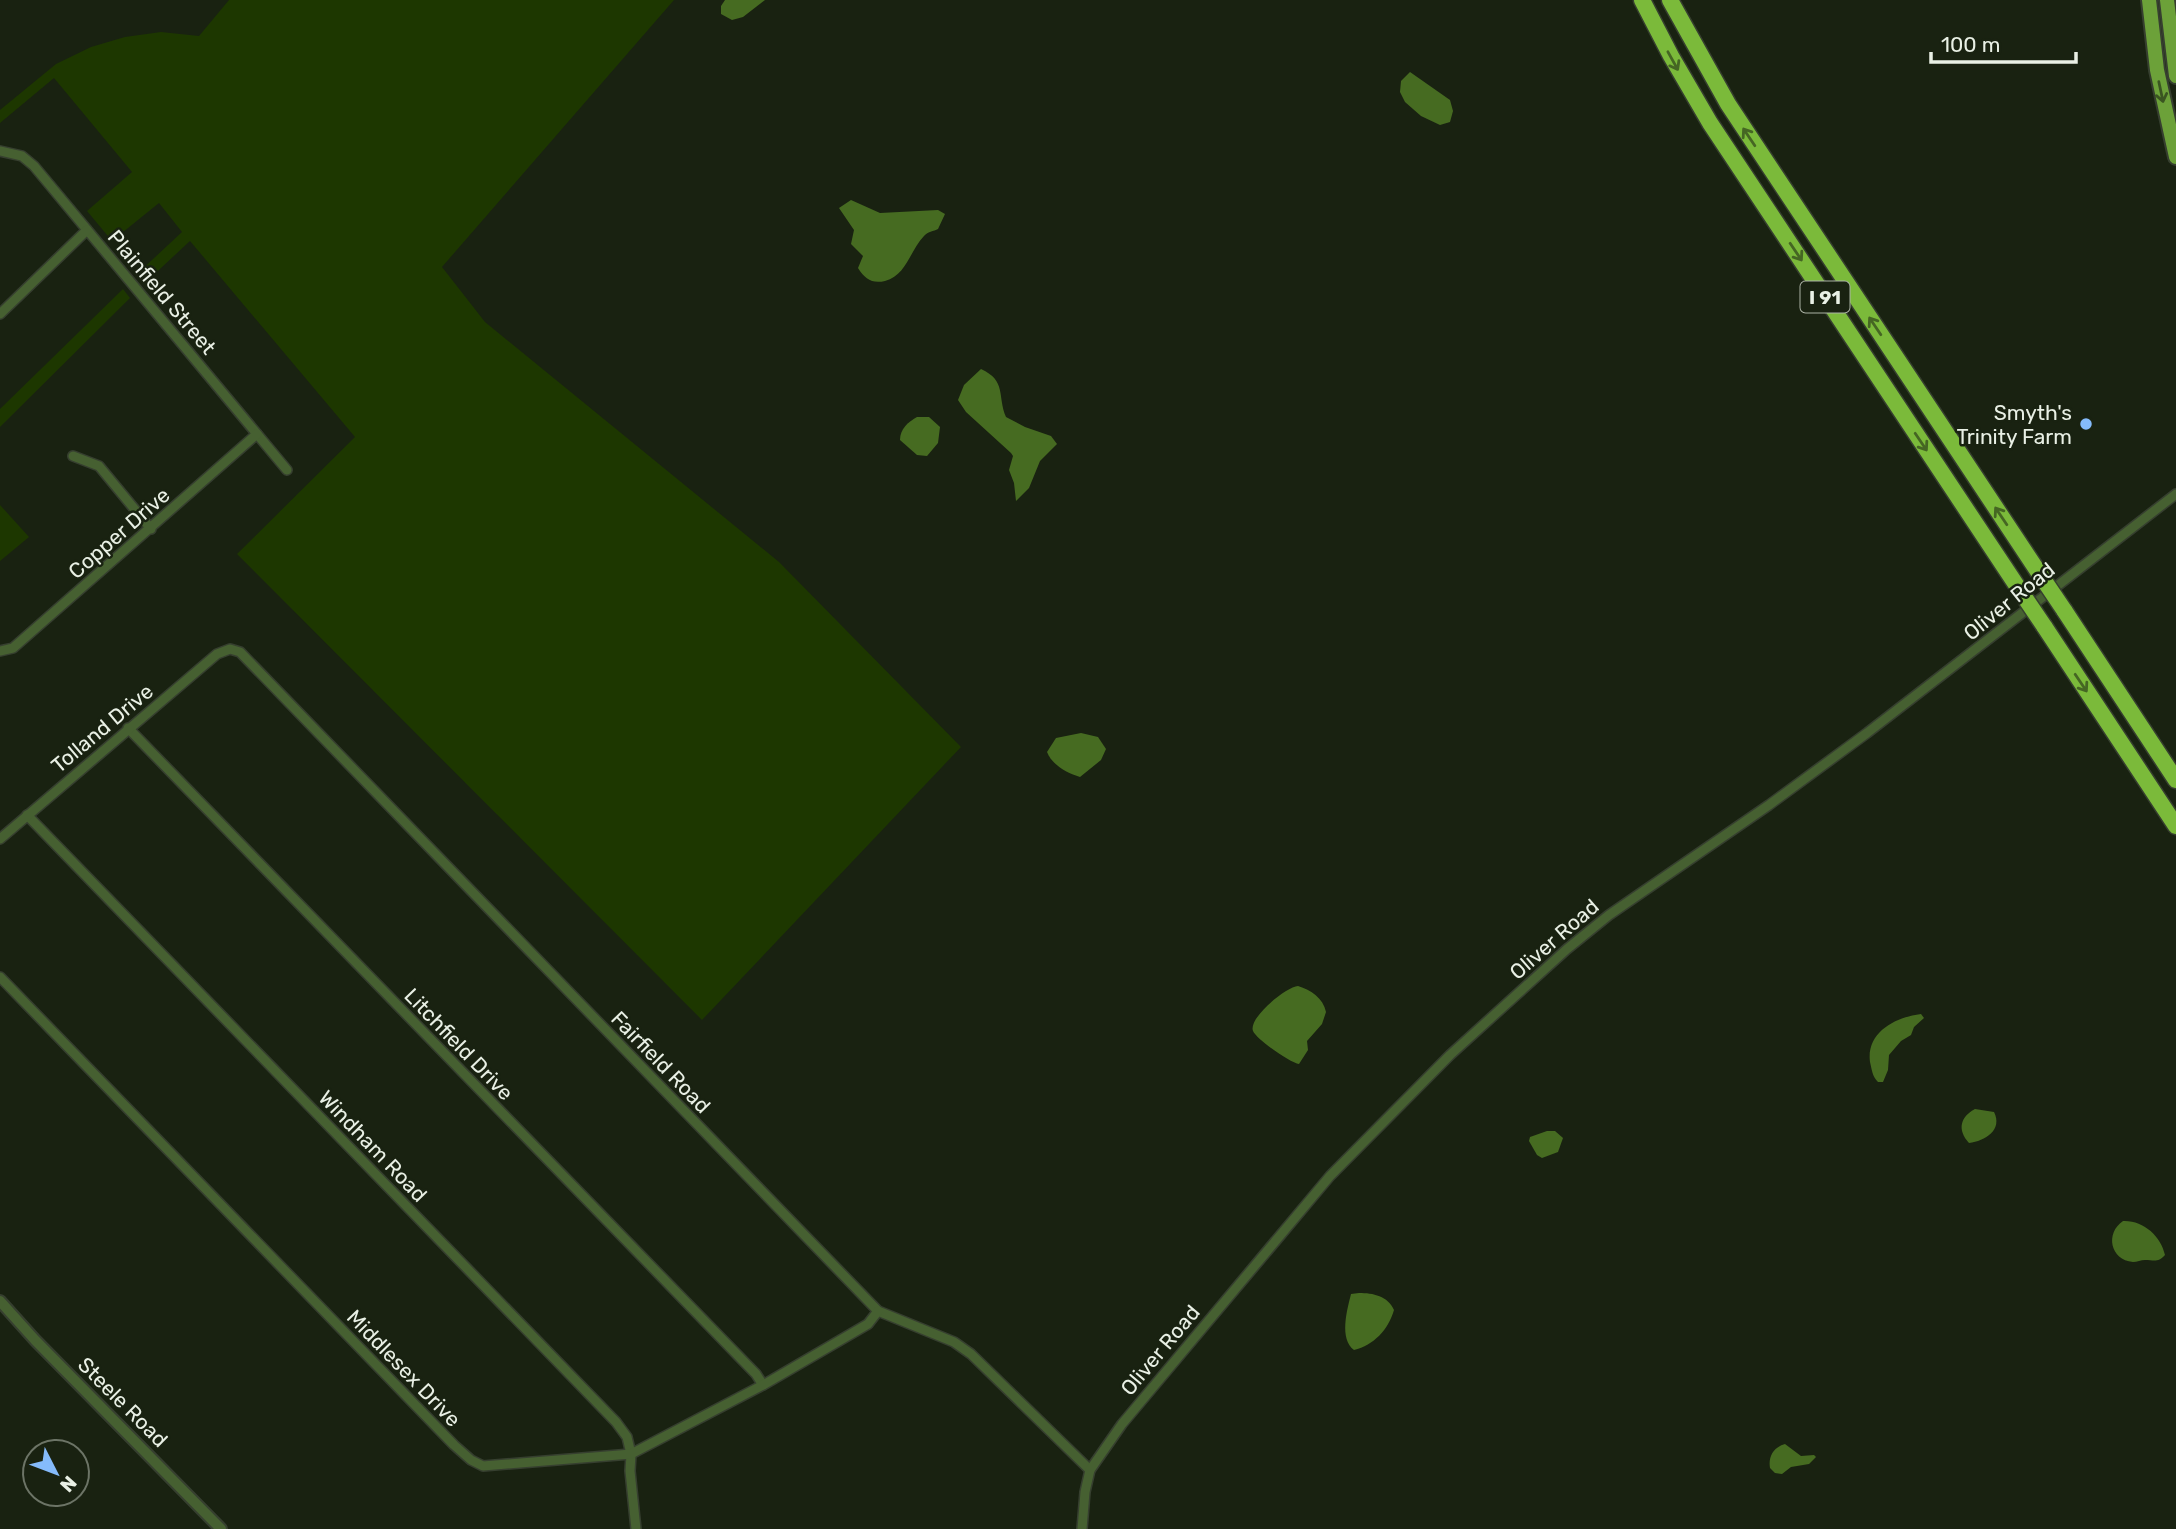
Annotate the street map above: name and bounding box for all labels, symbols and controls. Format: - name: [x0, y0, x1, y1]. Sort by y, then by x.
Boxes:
- scale bar: [1931, 21, 2076, 65]
- text: 100 m: [1941, 32, 2000, 57]
- one-way arrow: [1666, 50, 1680, 70]
- one-way arrow: [2155, 80, 2169, 103]
- one-way arrow: [1742, 127, 1756, 147]
- street label: Plainfield Street: [103, 225, 221, 359]
- one-way arrow: [1789, 242, 1803, 262]
- road number: I 91: [1800, 282, 1850, 312]
- one-way arrow: [1868, 317, 1882, 336]
- place label: Smyth's Trinity Farm: [1956, 400, 2072, 449]
- marker: Smyth's Trinity Farm: [2078, 416, 2094, 432]
- one-way arrow: [1914, 432, 1928, 451]
- street label: Copper Drive: [63, 482, 175, 584]
- one-way arrow: [1994, 506, 2008, 526]
- street label: Oliver Road: [1958, 557, 2060, 645]
- one-way arrow: [2075, 673, 2089, 693]
- street label: Tolland Drive: [46, 678, 158, 778]
- street label: Oliver Road: [1504, 894, 1604, 984]
- street label: Litchfield Drive: [399, 983, 519, 1105]
- street label: Fairfield Road: [606, 1006, 716, 1118]
- street label: Windham Road: [314, 1085, 432, 1207]
- street label: Oliver Road: [1115, 1300, 1205, 1400]
- street label: Middlesex Drive: [342, 1304, 466, 1432]
- street label: Steele Road: [73, 1352, 173, 1452]
- north arrow: [21, 1438, 91, 1508]
- text: N: [55, 1471, 81, 1497]

